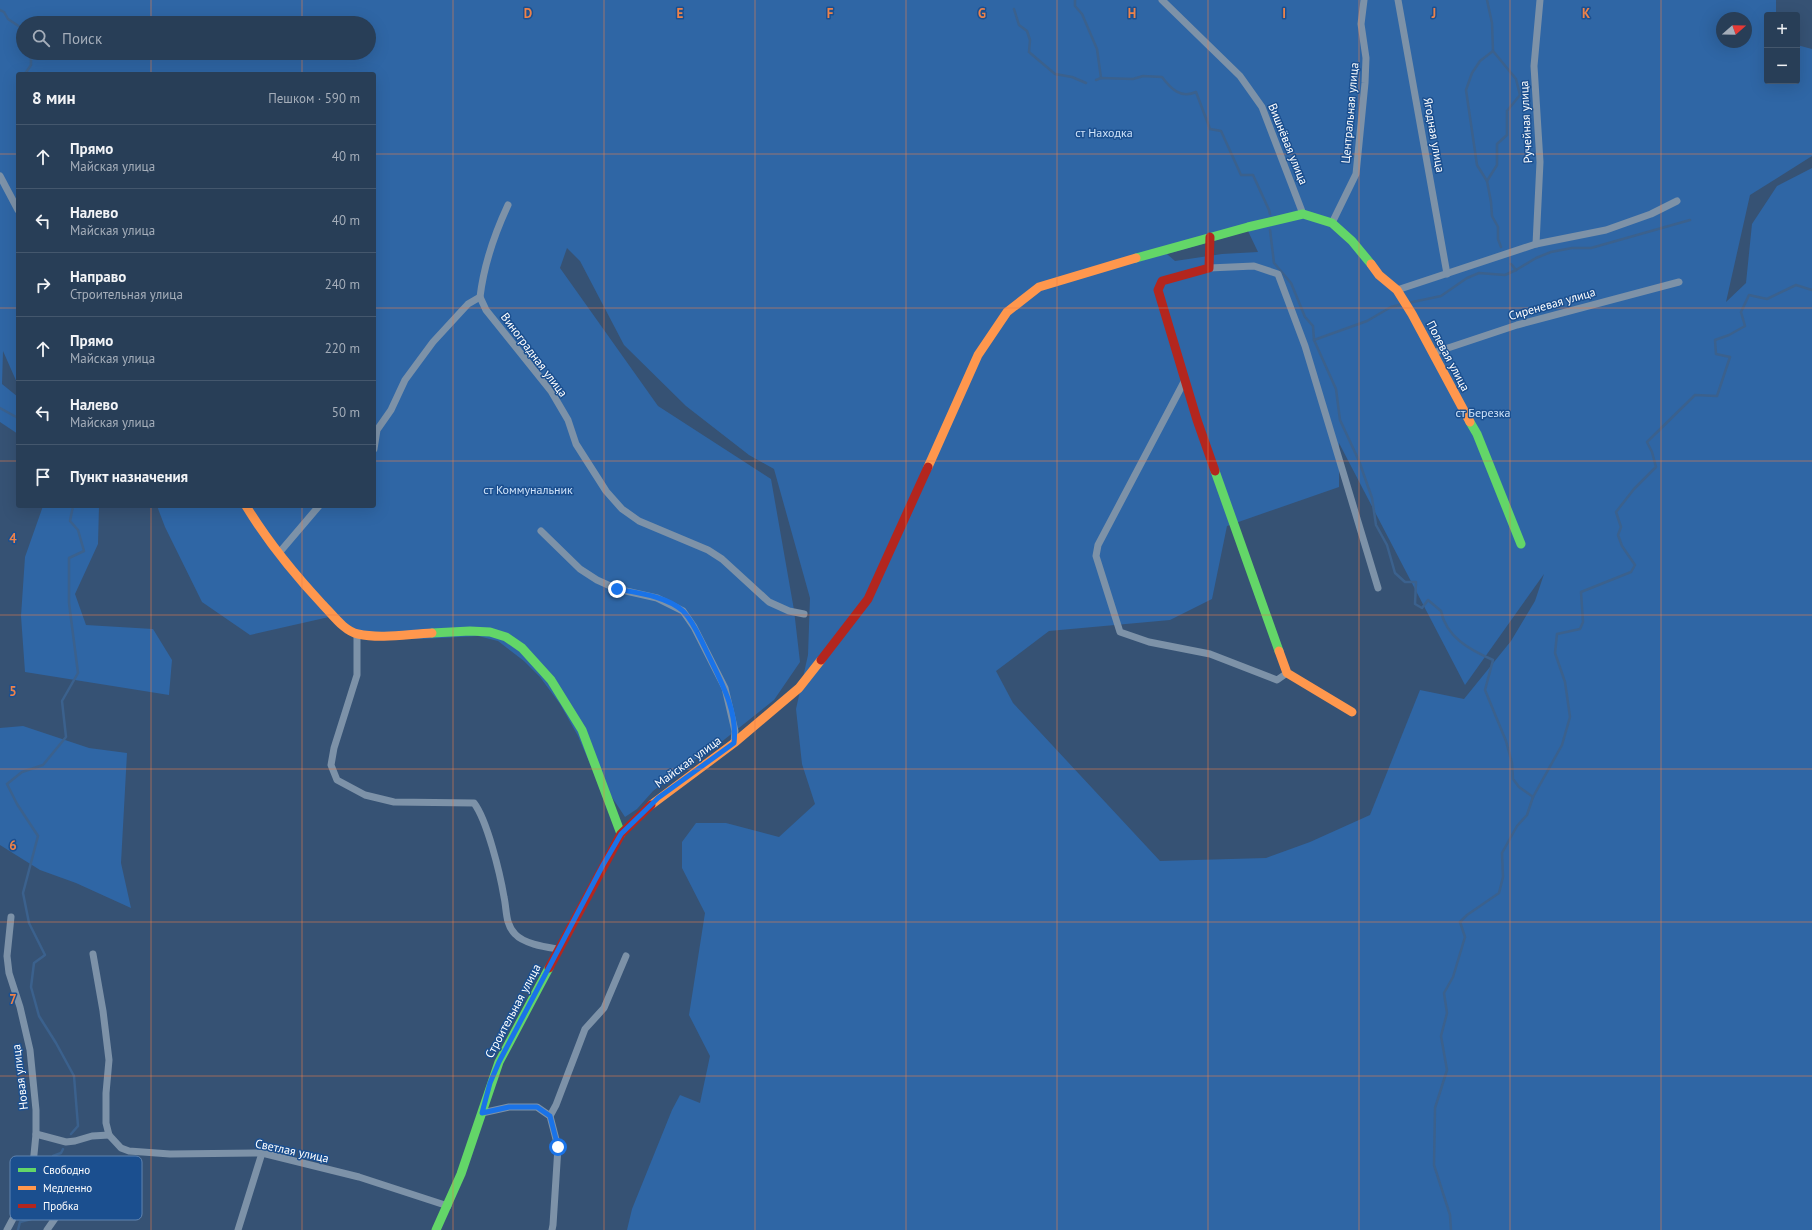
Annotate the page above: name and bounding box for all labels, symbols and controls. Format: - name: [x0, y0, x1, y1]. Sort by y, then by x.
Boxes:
- text: D: [524, 5, 532, 22]
- text: E: [677, 5, 684, 22]
- text: F: [827, 5, 834, 22]
- text: G: [978, 5, 986, 22]
- text: H: [1128, 5, 1136, 22]
- text: I: [1282, 5, 1286, 22]
- text: J: [1431, 5, 1436, 22]
- text: K: [1582, 5, 1590, 22]
- north arrow: [1716, 12, 1752, 48]
- map controls: [1764, 12, 1800, 84]
- button: +: [1764, 12, 1800, 48]
- search box: [16, 16, 376, 60]
- icon: search: [30, 27, 52, 49]
- text: Поиск: [62, 29, 102, 48]
- button: −: [1764, 48, 1800, 84]
- street label: Центральная улица: [1338, 62, 1361, 164]
- street label: Ручейная улица: [1516, 80, 1535, 164]
- text: 8 мин: [32, 87, 76, 109]
- text: Пешком · 590 m: [268, 90, 360, 107]
- street label: Ягодная улица: [1421, 96, 1448, 174]
- street label: Вишнёвая улица: [1265, 101, 1312, 187]
- park label: ст Находка: [1075, 125, 1133, 140]
- text: Прямо: [70, 139, 113, 158]
- icon: ahead: [32, 146, 54, 168]
- text: 40 m: [332, 148, 360, 165]
- text: Майская улица: [70, 158, 155, 175]
- text: Налево: [70, 203, 118, 222]
- icon: left: [32, 210, 54, 232]
- text: 40 m: [332, 212, 360, 229]
- text: Майская улица: [70, 222, 155, 239]
- text: Направо: [70, 267, 126, 286]
- icon: right: [32, 274, 54, 296]
- text: 240 m: [325, 276, 360, 293]
- street label: Сиреневая улица: [1507, 284, 1597, 323]
- text: Строительная улица: [70, 286, 183, 303]
- street label: Виноградная улица: [498, 310, 571, 400]
- street label: Полевая улица: [1424, 318, 1473, 394]
- text: Прямо: [70, 331, 113, 350]
- icon: ahead: [32, 338, 54, 360]
- text: 220 m: [325, 340, 360, 357]
- text: Майская улица: [70, 350, 155, 367]
- text: Налево: [70, 395, 118, 414]
- icon: left: [32, 402, 54, 424]
- text: 50 m: [332, 404, 360, 421]
- park label: ст Березка: [1455, 405, 1511, 420]
- text: Майская улица: [70, 414, 155, 431]
- icon: arrive: [32, 466, 54, 488]
- text: Пункт назначения: [70, 467, 188, 486]
- park label: ст Коммунальник: [483, 482, 573, 497]
- text: 4: [9, 530, 17, 547]
- route end: [608, 580, 626, 598]
- text: 5: [9, 683, 17, 700]
- street label: Майская улица: [652, 732, 724, 791]
- text: 6: [9, 837, 17, 854]
- street label: Строительная улица: [481, 961, 544, 1060]
- text: 7: [9, 991, 17, 1008]
- street label: Новая улица: [8, 1043, 31, 1111]
- street label: Светлая улица: [254, 1135, 330, 1166]
- route start: [549, 1138, 567, 1156]
- legend: [10, 1156, 142, 1220]
- text: Свободно: [43, 1163, 90, 1177]
- text: Медленно: [43, 1181, 92, 1195]
- text: Пробка: [43, 1199, 79, 1213]

